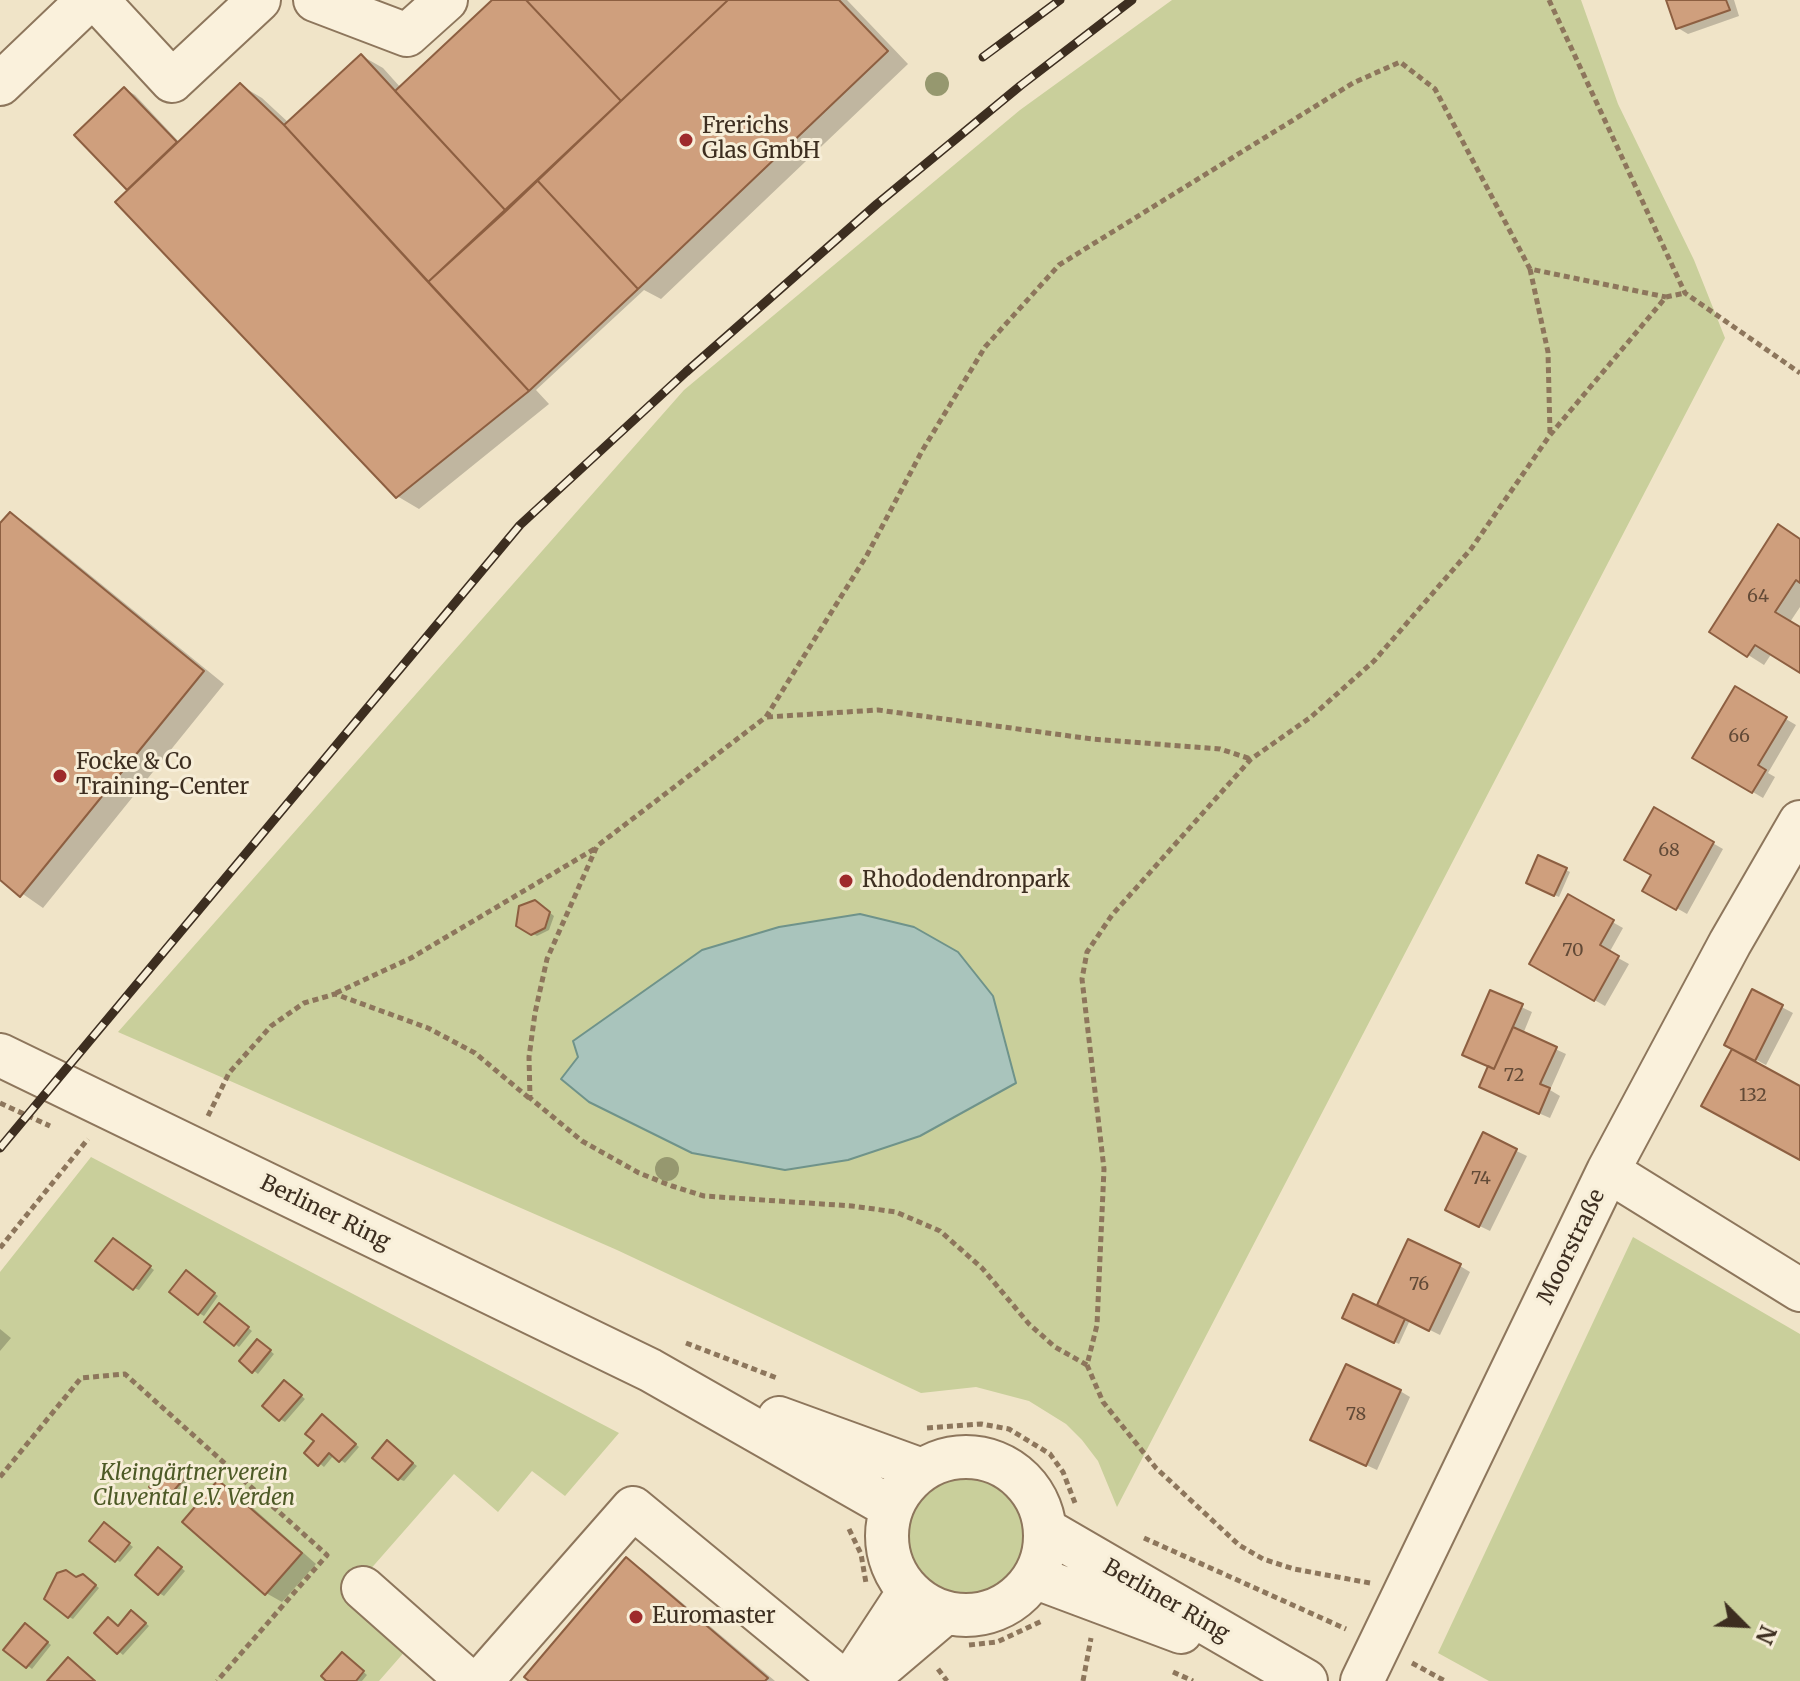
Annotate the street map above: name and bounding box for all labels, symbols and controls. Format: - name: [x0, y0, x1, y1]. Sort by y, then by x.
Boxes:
- place label: Frerichs Glas GmbH: [702, 114, 820, 166]
- marker: Frerichs Glas GmbH: [677, 131, 695, 149]
- house number: 64: [1747, 586, 1769, 608]
- house number: 66: [1728, 726, 1750, 748]
- place label: Focke & Co Training-Center: [76, 750, 249, 802]
- marker: Focke & Co Training-Center: [51, 767, 69, 785]
- house number: 68: [1658, 840, 1680, 862]
- place label: Rhododendronpark: [862, 868, 1070, 894]
- marker: Rhododendronpark: [837, 872, 855, 890]
- house number: 70: [1562, 940, 1584, 962]
- house number: 72: [1504, 1065, 1524, 1087]
- house number: 132: [1739, 1085, 1767, 1107]
- house number: 74: [1471, 1168, 1491, 1190]
- street label: Berliner Ring: [256, 1170, 394, 1256]
- street label: Moorstraße: [1533, 1185, 1611, 1309]
- house number: 76: [1409, 1274, 1429, 1296]
- house number: 78: [1346, 1404, 1366, 1426]
- park label: Kleingärtnerverein Cluvental e.V. Verden: [93, 1461, 295, 1512]
- street label: Berliner Ring: [1098, 1554, 1234, 1648]
- north arrow: [1704, 1585, 1784, 1665]
- place label: Euromaster: [652, 1604, 776, 1630]
- marker: Euromaster: [627, 1608, 645, 1626]
- text: N: [1750, 1621, 1782, 1648]

